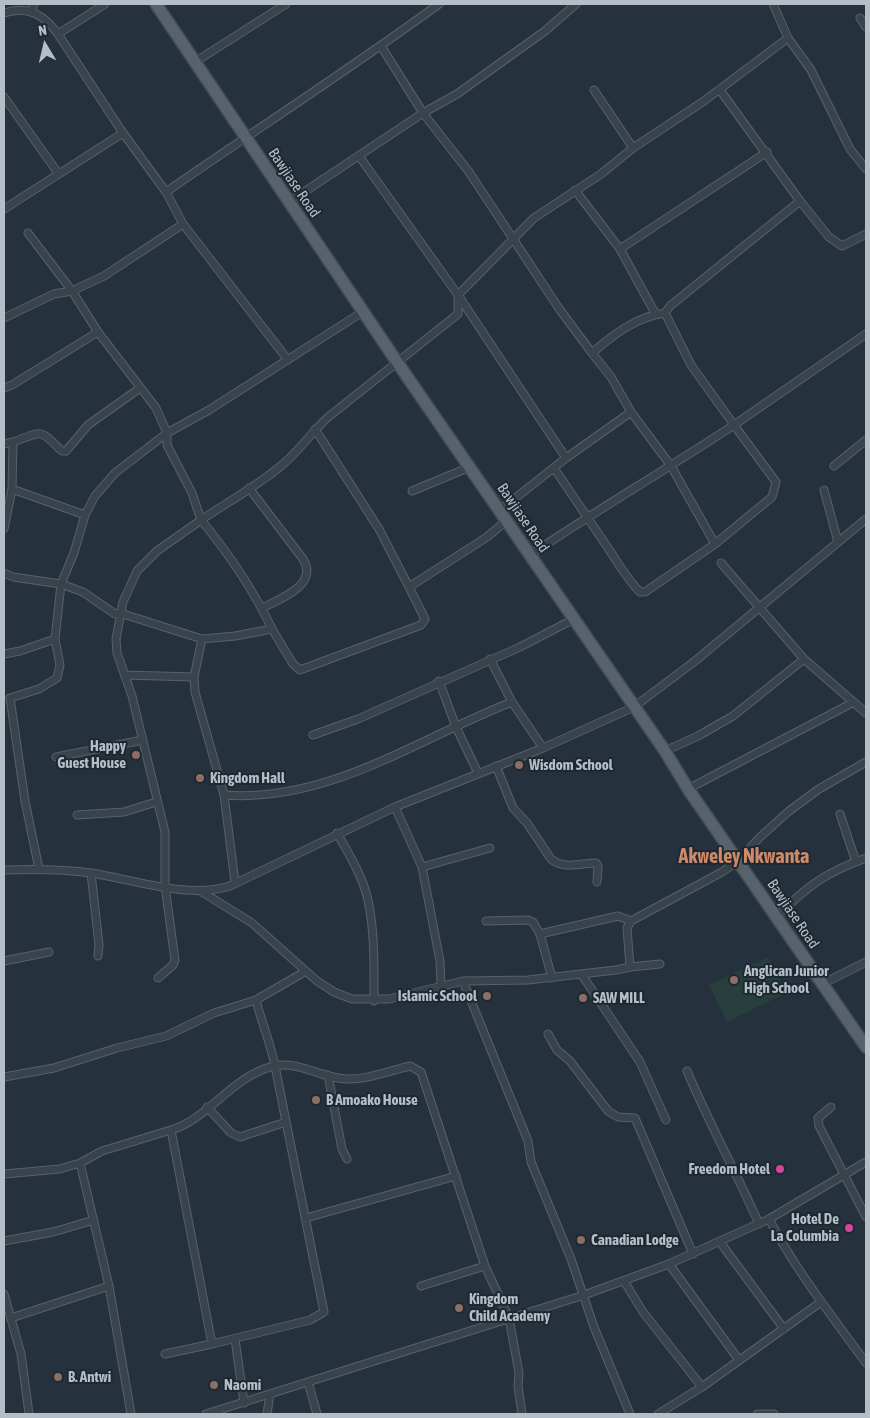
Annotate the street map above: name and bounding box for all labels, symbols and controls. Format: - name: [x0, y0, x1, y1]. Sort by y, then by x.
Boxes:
- north arrow: [20, 20, 70, 70]
- text: N: [37, 22, 48, 39]
- street label: Bawjiase Road: [264, 145, 324, 221]
- street label: Bawjiase Road: [493, 480, 553, 556]
- place label: Happy Guest House: [57, 737, 126, 772]
- marker: Happy Guest House: [130, 749, 142, 761]
- place label: Wisdom School: [529, 756, 613, 774]
- marker: Wisdom School: [513, 759, 525, 771]
- place label: Kingdom Hall: [210, 769, 285, 787]
- marker: Kingdom Hall: [194, 772, 206, 784]
- district label: Akweley Nkwanta: [679, 845, 809, 869]
- street label: Bawjiase Road: [763, 876, 823, 952]
- place label: Anglican Junior High School: [744, 962, 829, 997]
- marker: Anglican Junior High School: [728, 974, 740, 986]
- place label: Islamic School: [398, 987, 477, 1005]
- place label: SAW MILL: [593, 989, 645, 1007]
- marker: Islamic School: [481, 990, 493, 1002]
- marker: SAW MILL: [577, 992, 589, 1004]
- place label: B Amoako House: [326, 1091, 418, 1109]
- marker: B Amoako House: [310, 1094, 322, 1106]
- place label: Freedom Hotel: [689, 1160, 770, 1178]
- marker: Freedom Hotel: [774, 1163, 786, 1175]
- place label: Hotel De La Columbia: [771, 1210, 839, 1245]
- marker: Hotel De La Columbia: [843, 1222, 855, 1234]
- place label: Canadian Lodge: [591, 1231, 679, 1249]
- marker: Canadian Lodge: [575, 1234, 587, 1246]
- place label: Kingdom Child Academy: [469, 1290, 550, 1325]
- marker: Kingdom Child Academy: [453, 1302, 465, 1314]
- place label: B. Antwi: [68, 1368, 111, 1386]
- marker: B. Antwi: [52, 1371, 64, 1383]
- place label: Naomi: [224, 1376, 261, 1394]
- marker: Naomi: [208, 1379, 220, 1391]

